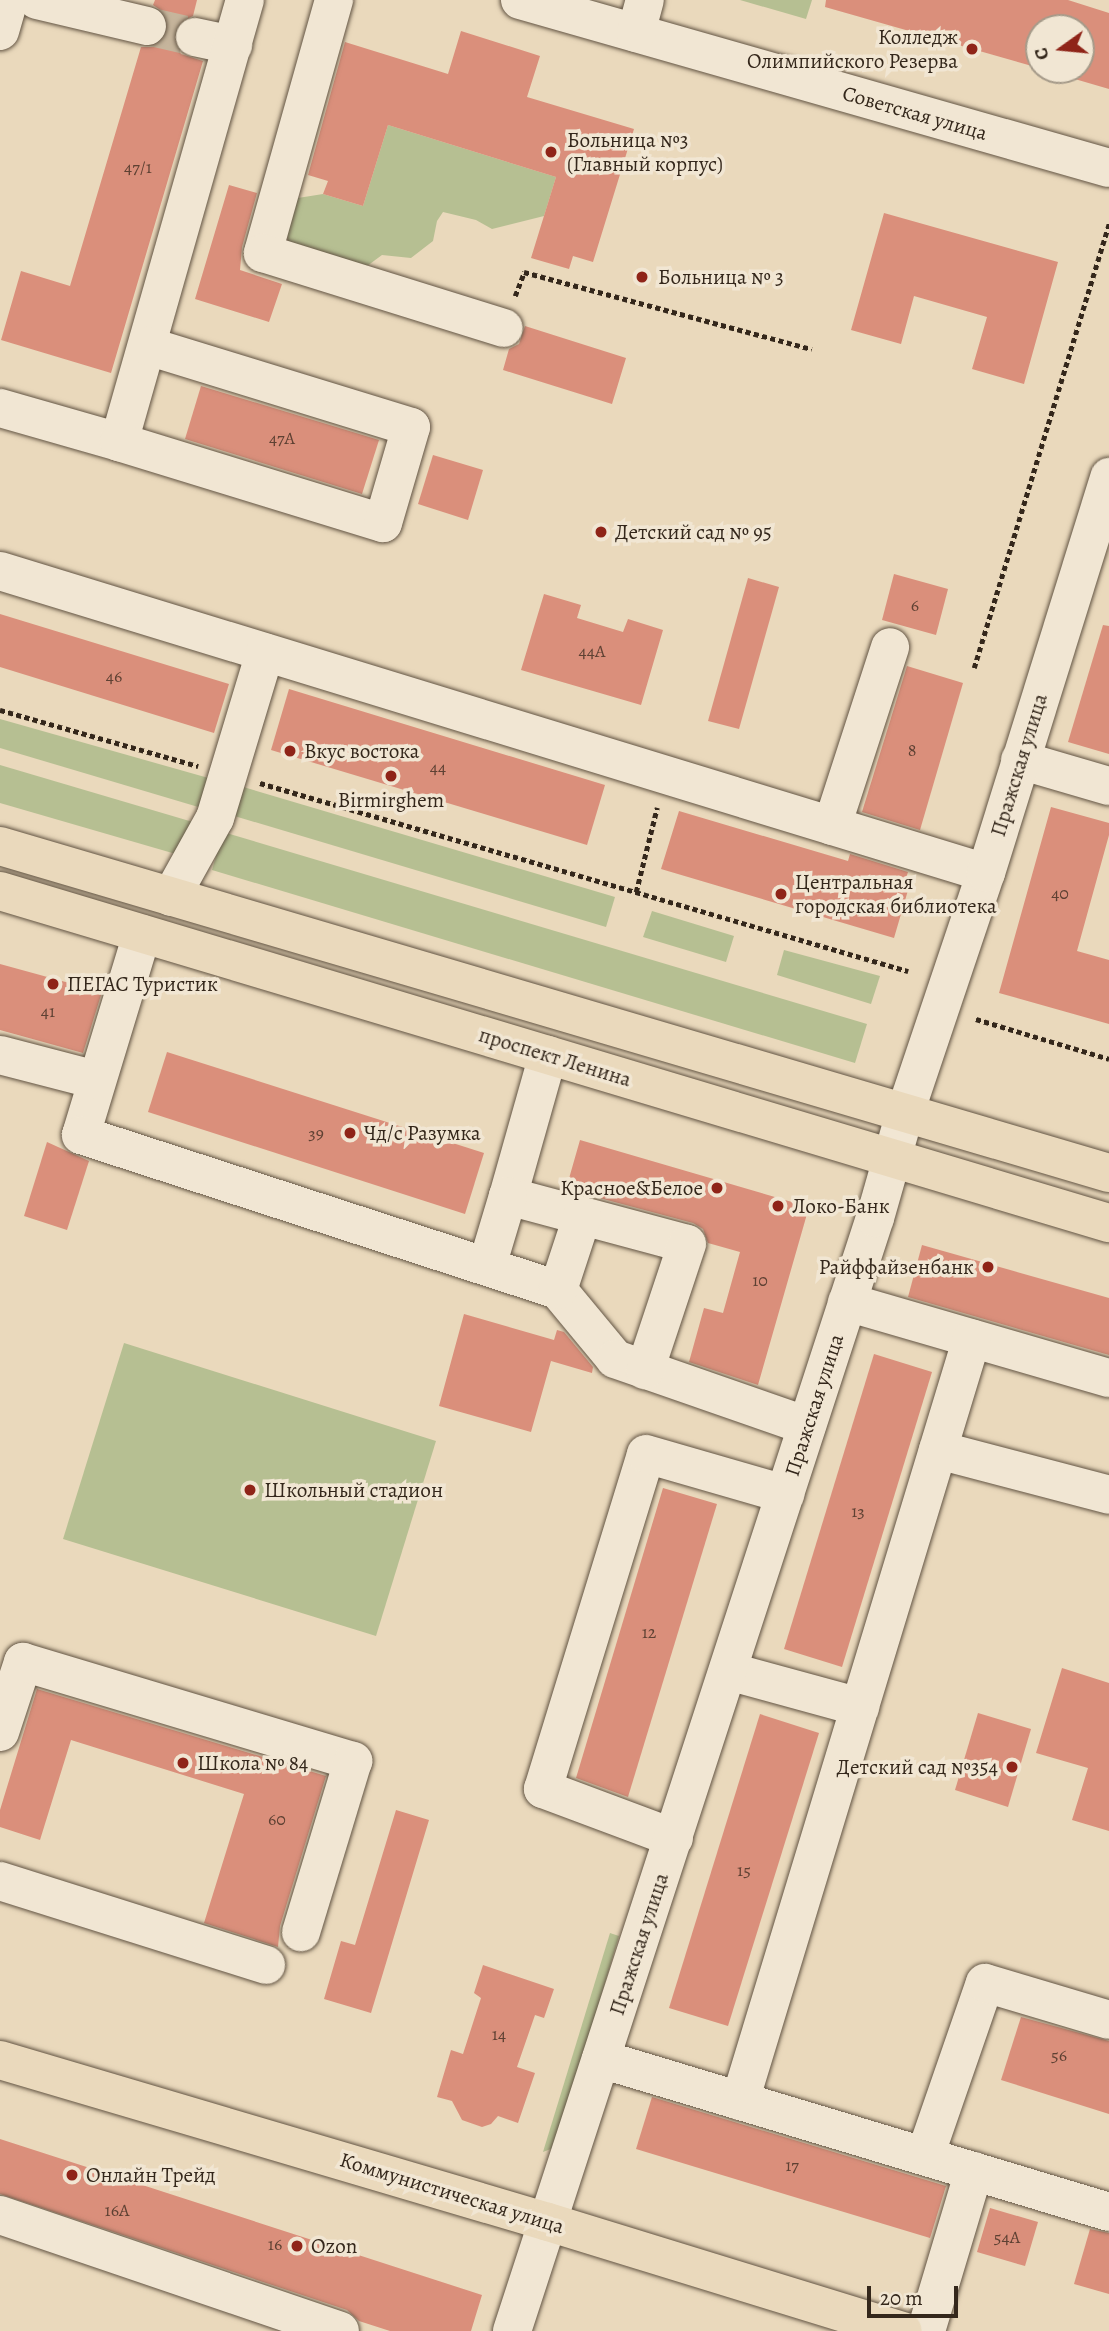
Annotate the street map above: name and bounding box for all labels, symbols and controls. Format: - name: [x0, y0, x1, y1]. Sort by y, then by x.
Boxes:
- north arrow: [1025, 14, 1095, 84]
- place label: Колледж Олимпийского Резерва: [747, 24, 958, 74]
- marker: Колледж Олимпийского Резерва: [964, 41, 980, 57]
- text: С: [1028, 45, 1056, 63]
- street label: Советская улица: [840, 80, 990, 146]
- place label: Больница №3 (Главный корпус): [567, 127, 723, 177]
- marker: Больница №3 (Главный корпус): [541, 142, 561, 162]
- house number: 47/1: [124, 156, 152, 178]
- place label: Больница № 3: [658, 264, 784, 290]
- marker: Больница № 3: [632, 267, 652, 287]
- house number: 47А: [269, 427, 295, 449]
- place label: Детский сад № 95: [615, 519, 772, 545]
- marker: Детский сад № 95: [593, 524, 609, 540]
- house number: 6: [911, 594, 919, 616]
- house number: 44А: [579, 640, 605, 662]
- house number: 46: [106, 665, 122, 687]
- street label: Пражская улица: [985, 690, 1053, 840]
- place label: Вкус востока: [304, 738, 419, 764]
- house number: 8: [908, 739, 916, 761]
- marker: Вкус востока: [282, 743, 298, 759]
- house number: 44: [430, 756, 446, 778]
- marker: Birmirghem: [383, 768, 399, 784]
- place label: Birmirghem: [338, 787, 444, 813]
- place label: Центральная городская библиотека: [795, 869, 997, 919]
- house number: 40: [1051, 882, 1069, 904]
- marker: Центральная городская библиотека: [773, 886, 789, 902]
- place label: ПЕГАС Туристик: [67, 971, 218, 997]
- marker: ПЕГАС Туристик: [45, 976, 61, 992]
- house number: 41: [41, 1000, 55, 1022]
- street label: проспект Ленина: [476, 1022, 634, 1092]
- place label: Чд/с Разумка: [364, 1120, 481, 1146]
- house number: 39: [308, 1122, 324, 1144]
- marker: Чд/с Разумка: [342, 1125, 358, 1141]
- place label: Красное&Белое: [560, 1175, 703, 1201]
- marker: Красное&Белое: [709, 1180, 725, 1196]
- place label: Локо-Банк: [792, 1193, 890, 1219]
- marker: Локо-Банк: [770, 1198, 786, 1214]
- place label: Райффайзенбанк: [819, 1254, 974, 1280]
- marker: Райффайзенбанк: [980, 1259, 996, 1275]
- house number: 10: [752, 1269, 768, 1291]
- street label: Пражская улица: [779, 1331, 849, 1479]
- place label: Школьный стадион: [264, 1477, 443, 1503]
- marker: Школьный стадион: [242, 1482, 258, 1498]
- house number: 13: [851, 1500, 865, 1522]
- house number: 12: [642, 1621, 656, 1643]
- place label: Школа № 84: [197, 1750, 308, 1776]
- place label: Детский сад №354: [837, 1754, 998, 1780]
- marker: Школа № 84: [175, 1755, 191, 1771]
- marker: Детский сад №354: [1004, 1759, 1020, 1775]
- house number: 60: [268, 1808, 286, 1830]
- house number: 15: [737, 1859, 751, 1881]
- street label: Пражская улица: [604, 1870, 674, 2018]
- house number: 14: [492, 2023, 506, 2045]
- house number: 56: [1051, 2044, 1067, 2066]
- street label: Коммунистическая улица: [337, 2147, 567, 2239]
- house number: 17: [785, 2154, 799, 2176]
- place label: Онлайн Трейд: [86, 2162, 216, 2188]
- marker: Онлайн Трейд: [64, 2167, 80, 2183]
- house number: 16А: [105, 2199, 129, 2221]
- house number: 54А: [994, 2226, 1020, 2248]
- house number: 16: [268, 2233, 282, 2255]
- place label: Ozon: [311, 2233, 357, 2259]
- marker: Ozon: [289, 2238, 305, 2254]
- scale bar: [871, 2272, 962, 2316]
- text: 20 m: [880, 2284, 923, 2312]

